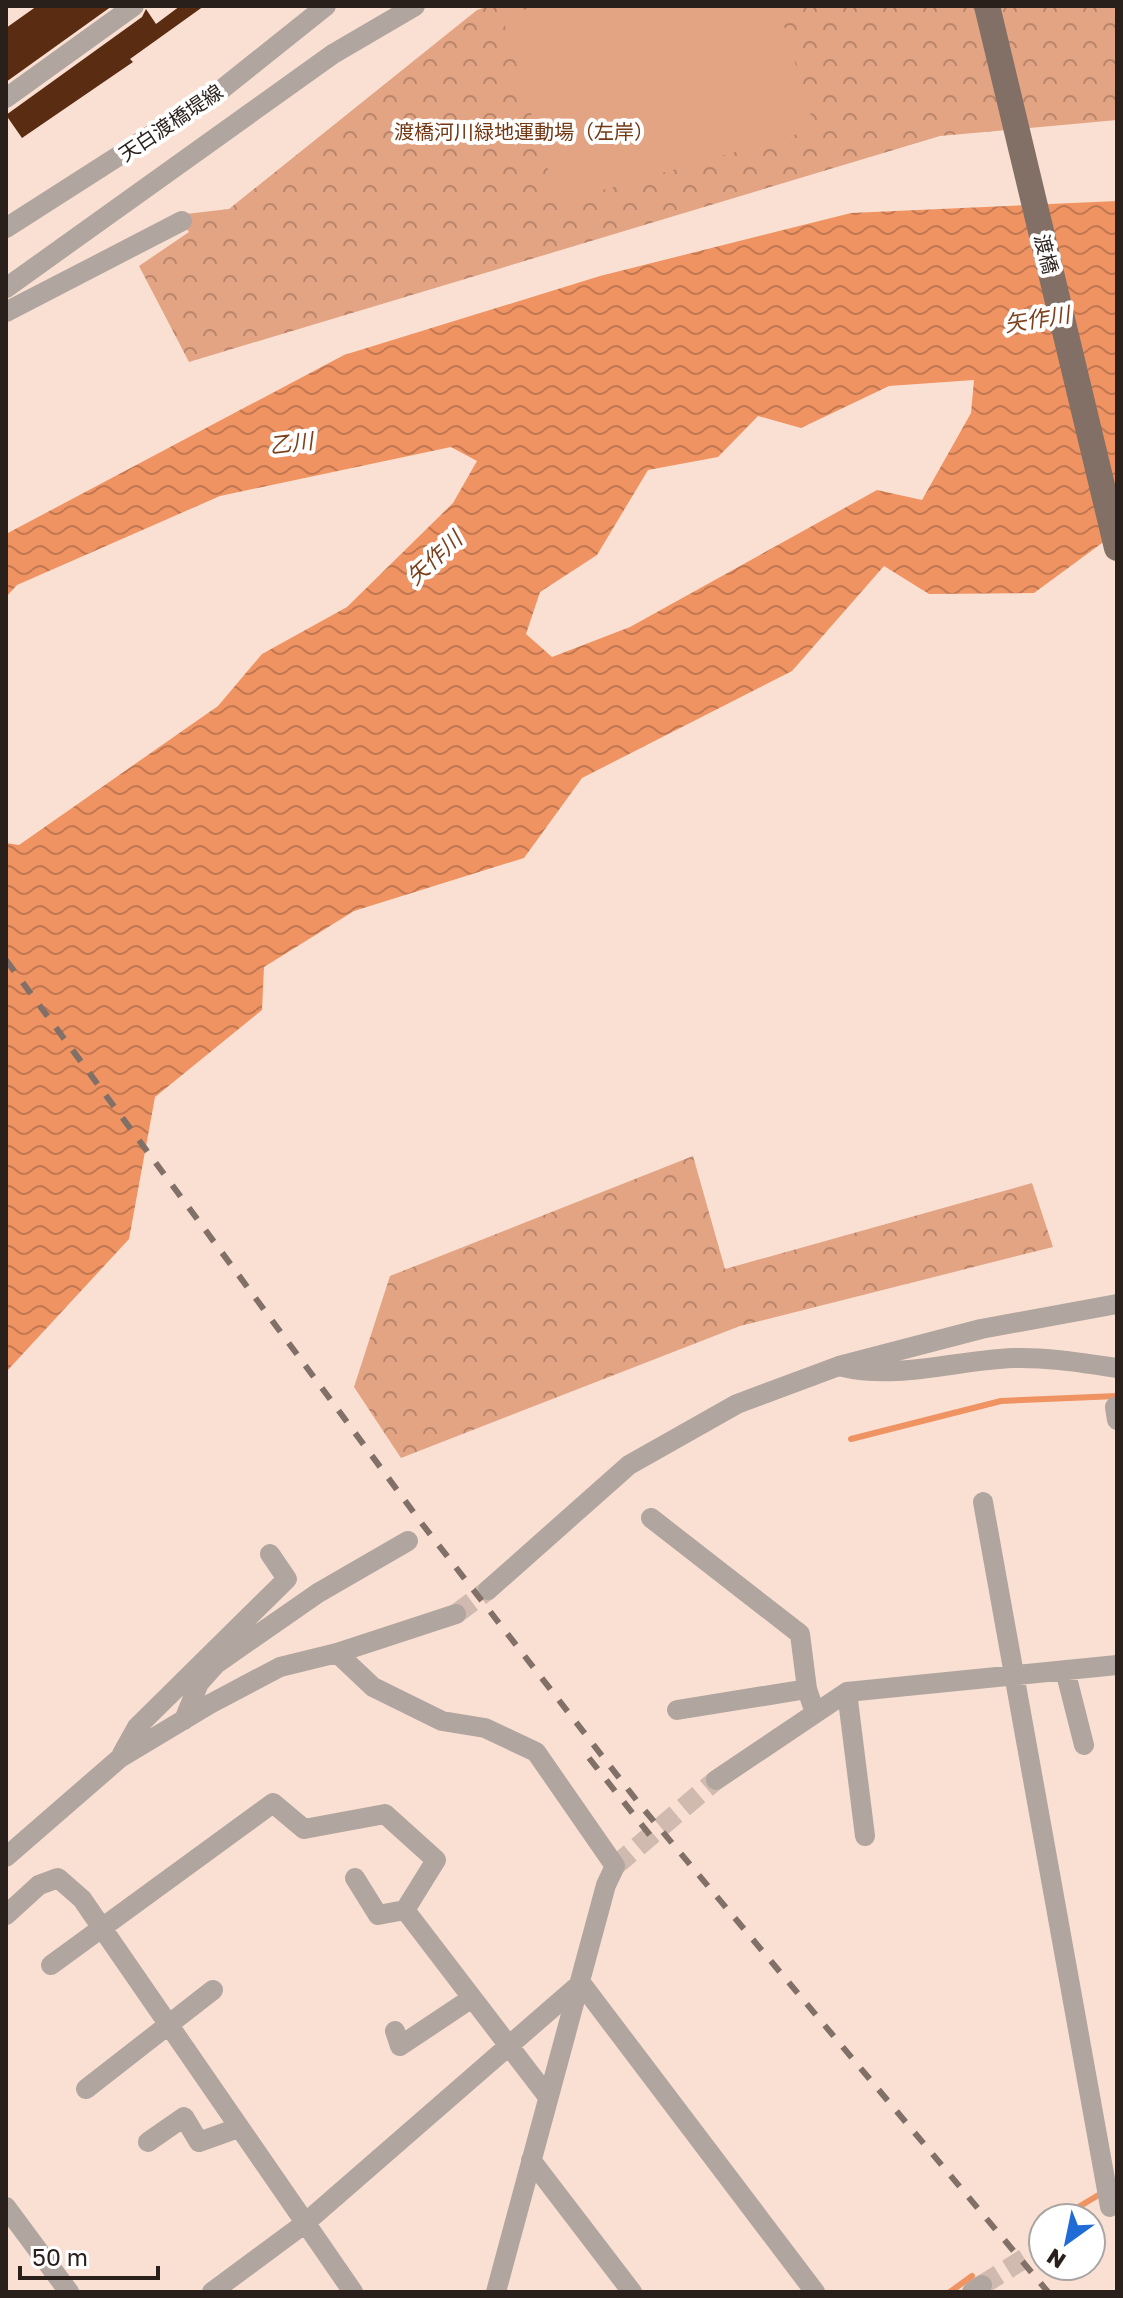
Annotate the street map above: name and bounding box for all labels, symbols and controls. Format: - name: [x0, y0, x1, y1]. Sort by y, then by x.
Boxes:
- street label: 天白渡橋堤線: [114, 79, 227, 166]
- park label: 渡橋河川緑地運動場（左岸）: [394, 119, 654, 143]
- street label: 渡橋: [1030, 231, 1063, 276]
- water label: 矢作川: [1002, 300, 1074, 337]
- water label: 乙川: [267, 426, 316, 459]
- water label: 矢作川: [400, 524, 468, 590]
- north arrow: [1027, 2202, 1107, 2282]
- scale bar: [20, 2230, 158, 2280]
- text: 50 m: [32, 2242, 88, 2271]
- text: N: [1041, 2243, 1070, 2275]

